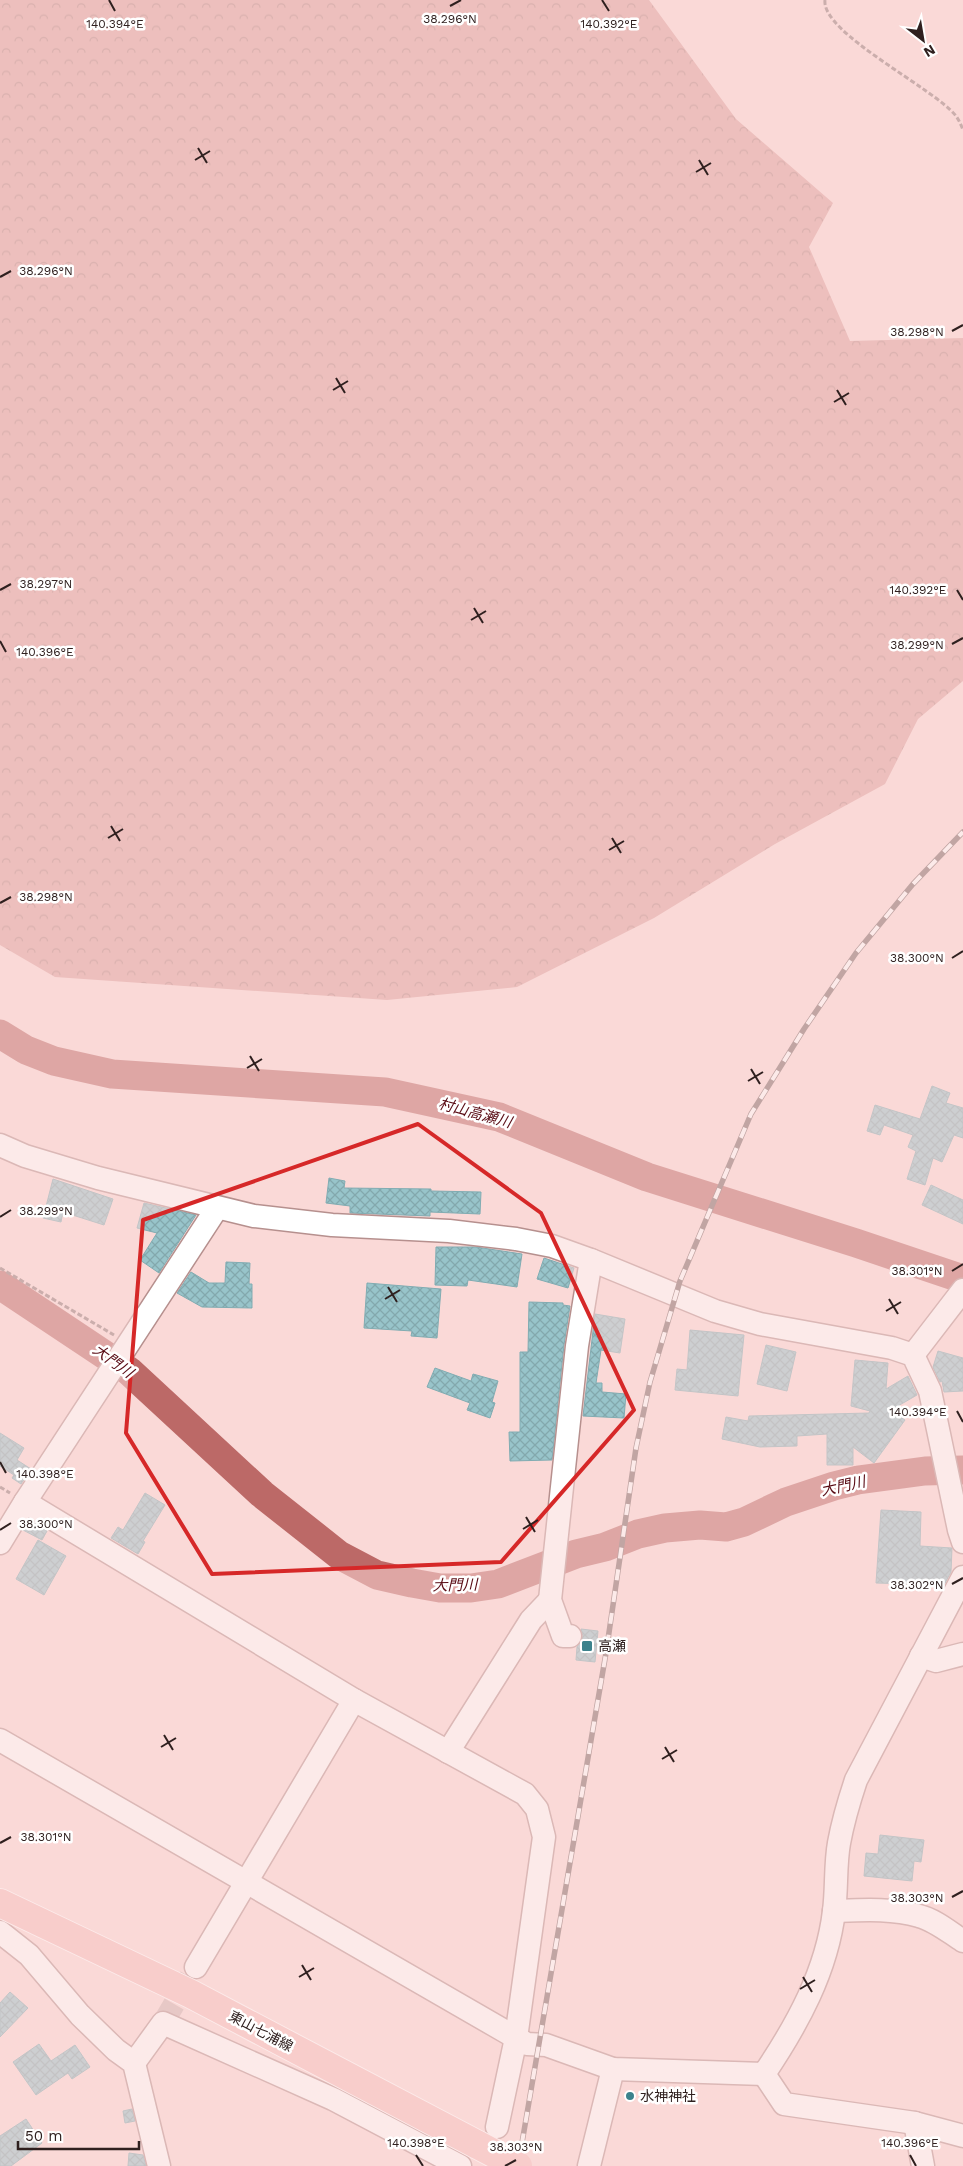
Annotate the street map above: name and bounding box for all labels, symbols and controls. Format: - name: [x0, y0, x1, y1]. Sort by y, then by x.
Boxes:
- text: 38.296°N: [423, 12, 477, 26]
- north arrow: [898, 15, 948, 65]
- text: 140.394°E: [86, 17, 144, 31]
- text: 140.392°E: [581, 17, 638, 31]
- text: N: [921, 42, 938, 61]
- text: 38.296°N: [19, 264, 73, 278]
- text: 38.298°N: [890, 325, 944, 339]
- text: 38.297°N: [20, 577, 72, 591]
- text: 140.392°E: [890, 583, 947, 597]
- text: 38.299°N: [890, 638, 944, 652]
- text: 140.396°E: [16, 645, 74, 659]
- text: 38.298°N: [19, 890, 73, 904]
- text: 38.300°N: [890, 951, 944, 965]
- water label: 村山高瀬川: [436, 1095, 515, 1132]
- text: 38.299°N: [19, 1204, 73, 1218]
- text: 38.301°N: [891, 1264, 943, 1278]
- water label: 大門川: [90, 1340, 138, 1383]
- text: 140.394°E: [889, 1405, 947, 1419]
- text: 140.398°E: [16, 1467, 74, 1481]
- water label: 大門川: [819, 1472, 869, 1499]
- text: 38.300°N: [19, 1517, 73, 1531]
- water label: 大門川: [432, 1576, 480, 1594]
- text: 38.302°N: [890, 1578, 944, 1592]
- place label: 高瀬: [598, 1638, 626, 1654]
- marker: 高瀬: [580, 1639, 594, 1653]
- text: 38.301°N: [20, 1830, 72, 1844]
- text: 38.303°N: [890, 1891, 944, 1905]
- street label: 東山七浦線: [226, 2008, 296, 2054]
- place label: 水神神社: [640, 2088, 696, 2104]
- marker: 水神神社: [624, 2090, 636, 2102]
- scale bar: [18, 2118, 139, 2150]
- text: 50 m: [25, 2127, 62, 2145]
- text: 140.398°E: [387, 2136, 445, 2150]
- text: 140.396°E: [881, 2136, 939, 2150]
- text: 38.303°N: [489, 2140, 543, 2154]

